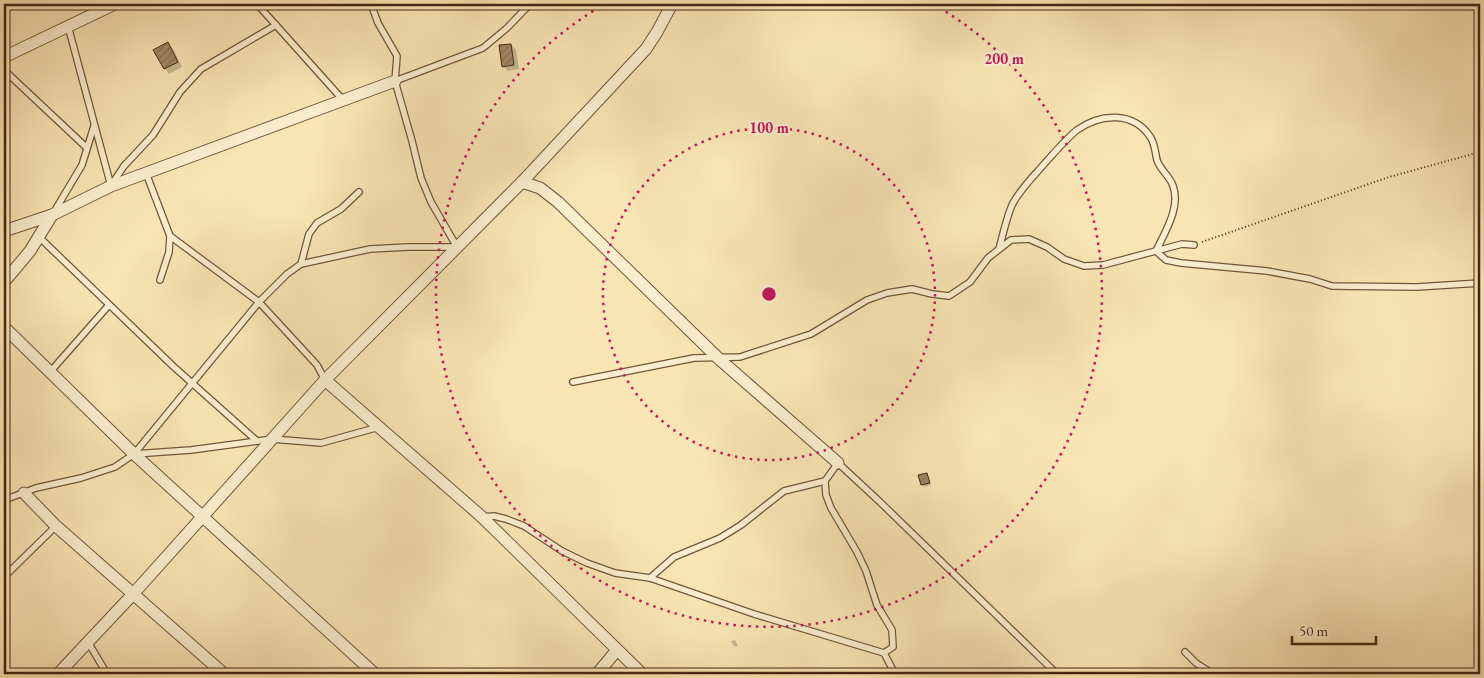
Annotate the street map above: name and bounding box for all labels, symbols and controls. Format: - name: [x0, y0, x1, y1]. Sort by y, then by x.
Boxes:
- text: 200 m: [984, 49, 1024, 68]
- text: 100 m: [749, 118, 789, 137]
- centre of rings: [760, 285, 778, 303]
- scale bar: [1292, 613, 1375, 645]
- text: 50 m: [1299, 621, 1328, 640]

